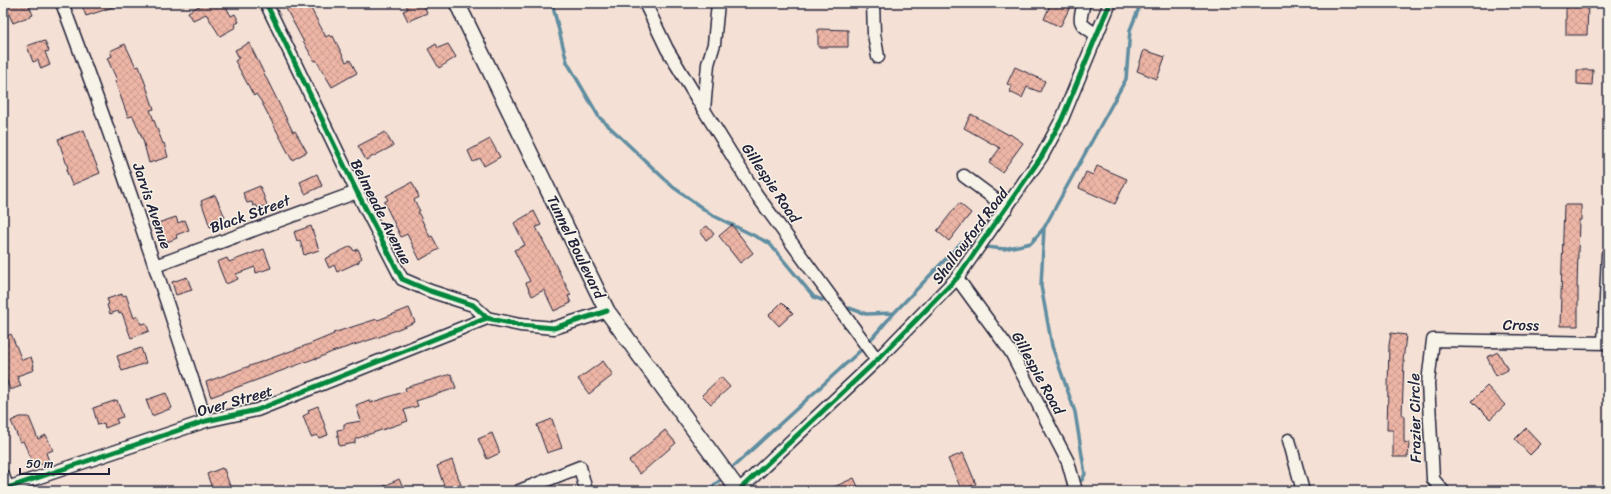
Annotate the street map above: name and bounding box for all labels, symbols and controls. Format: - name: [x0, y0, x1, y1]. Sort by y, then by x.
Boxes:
- street label: Gillespie Road: [735, 138, 808, 229]
- street label: Belmeade Avenue: [343, 154, 419, 270]
- street label: Jarvis Avenue: [125, 158, 179, 253]
- street label: Shallowford Road: [925, 181, 1016, 290]
- street label: Black Street: [206, 187, 295, 241]
- street label: Tunnel Boulevard: [540, 191, 613, 304]
- street label: Cross: [1503, 312, 1540, 338]
- street label: Gillespie Road: [1004, 327, 1072, 420]
- street label: Frazier Circle: [1401, 373, 1429, 463]
- street label: Over Street: [194, 378, 276, 424]
- scale bar: [20, 450, 109, 476]
- text: 50 m: [26, 453, 53, 475]

